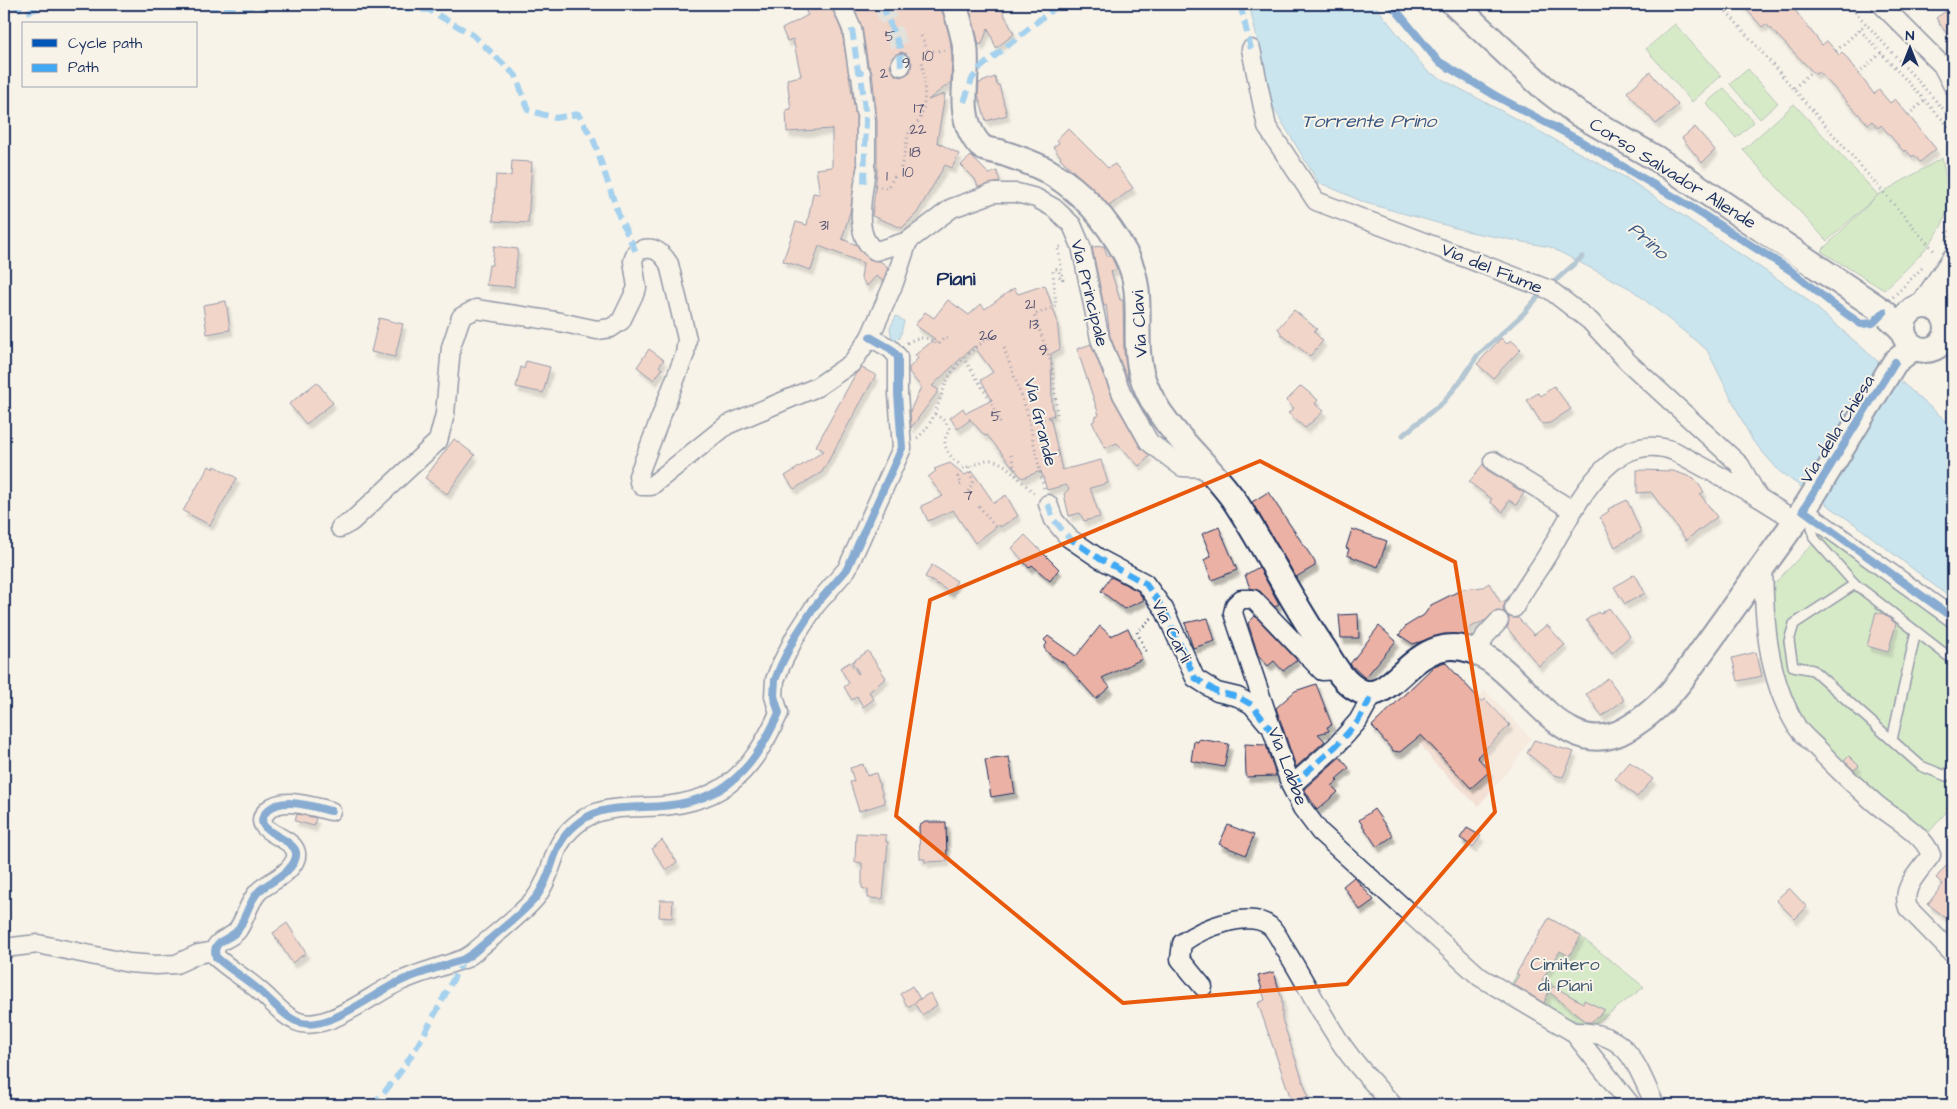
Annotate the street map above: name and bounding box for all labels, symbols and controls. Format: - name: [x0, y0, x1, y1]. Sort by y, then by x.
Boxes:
- legend: [22, 22, 198, 88]
- north arrow: [1884, 22, 1934, 72]
- house number: 5: [885, 26, 896, 47]
- text: N: [1906, 26, 1915, 46]
- text: Cycle path: [68, 33, 143, 55]
- house number: 10: [922, 46, 934, 67]
- house number: 9: [902, 53, 910, 74]
- text: Path: [68, 57, 99, 78]
- house number: 2: [880, 63, 889, 84]
- house number: 17: [913, 98, 925, 119]
- water label: Torrente Prino: [1302, 108, 1438, 135]
- street label: Corso Salvador Allende: [1584, 112, 1761, 235]
- house number: 22: [909, 119, 927, 140]
- house number: 18: [909, 142, 921, 163]
- house number: 10: [902, 162, 914, 183]
- house number: 1: [886, 166, 888, 187]
- house number: 31: [819, 215, 829, 236]
- water label: Prino: [1622, 216, 1675, 267]
- street label: Via Principale: [1064, 237, 1115, 349]
- street label: Via del Fiume: [1437, 237, 1547, 300]
- district label: Piani: [937, 265, 976, 293]
- street label: Via Clavi: [1125, 290, 1154, 358]
- house number: 21: [1025, 294, 1035, 315]
- house number: 13: [1029, 314, 1039, 335]
- house number: 26: [979, 325, 998, 346]
- house number: 9: [1039, 340, 1047, 361]
- street label: Via della Chiesa: [1794, 370, 1881, 488]
- street label: Via Grande: [1018, 375, 1064, 469]
- house number: 5: [991, 406, 1002, 427]
- house number: 7: [963, 485, 973, 506]
- street label: Via Carli: [1145, 595, 1198, 667]
- street label: Via Labbe: [1261, 723, 1314, 809]
- park label: Cimitero di Piani: [1530, 952, 1600, 998]

